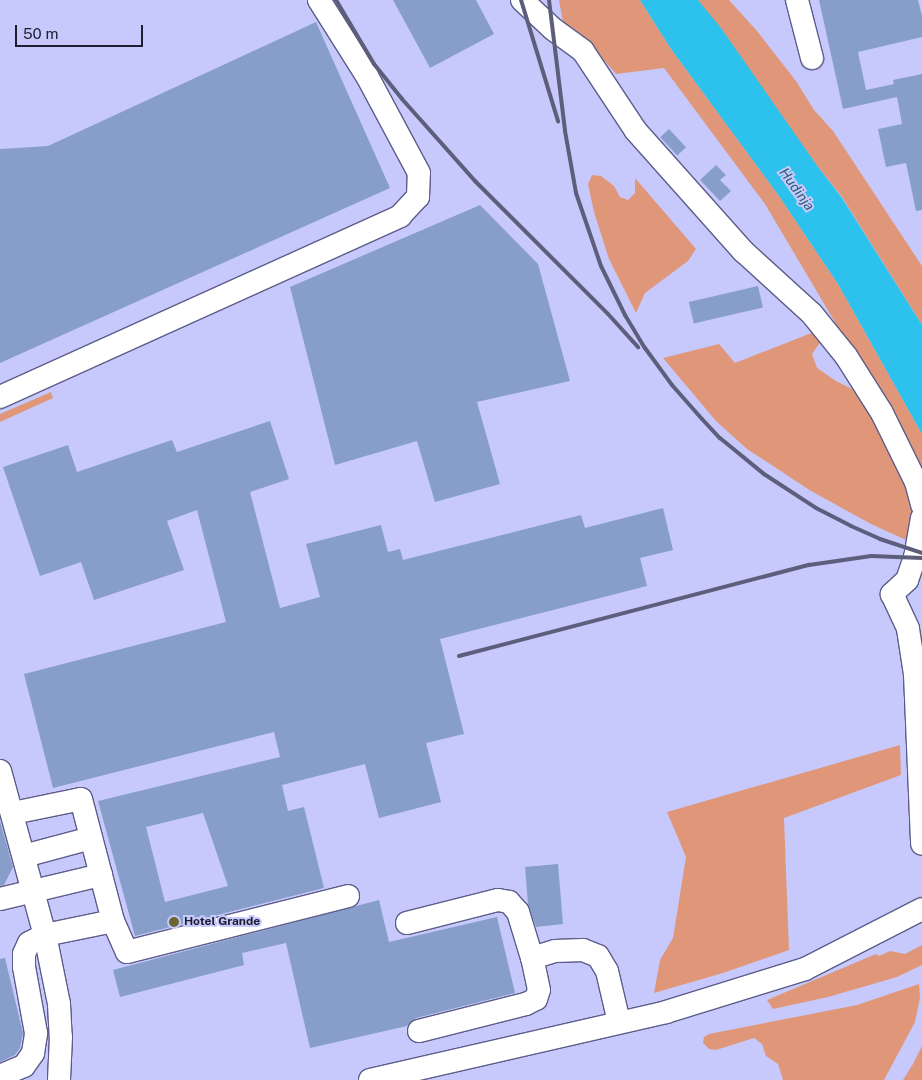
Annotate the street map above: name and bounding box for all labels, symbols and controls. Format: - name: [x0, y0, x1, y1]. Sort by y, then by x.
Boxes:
- scale bar: [18, 15, 145, 47]
- text: 50 m: [23, 25, 58, 42]
- water label: Hudinja: [776, 164, 818, 214]
- place label: Hotel Grande: [184, 915, 260, 929]
- marker: Hotel Grande: [168, 916, 180, 928]

